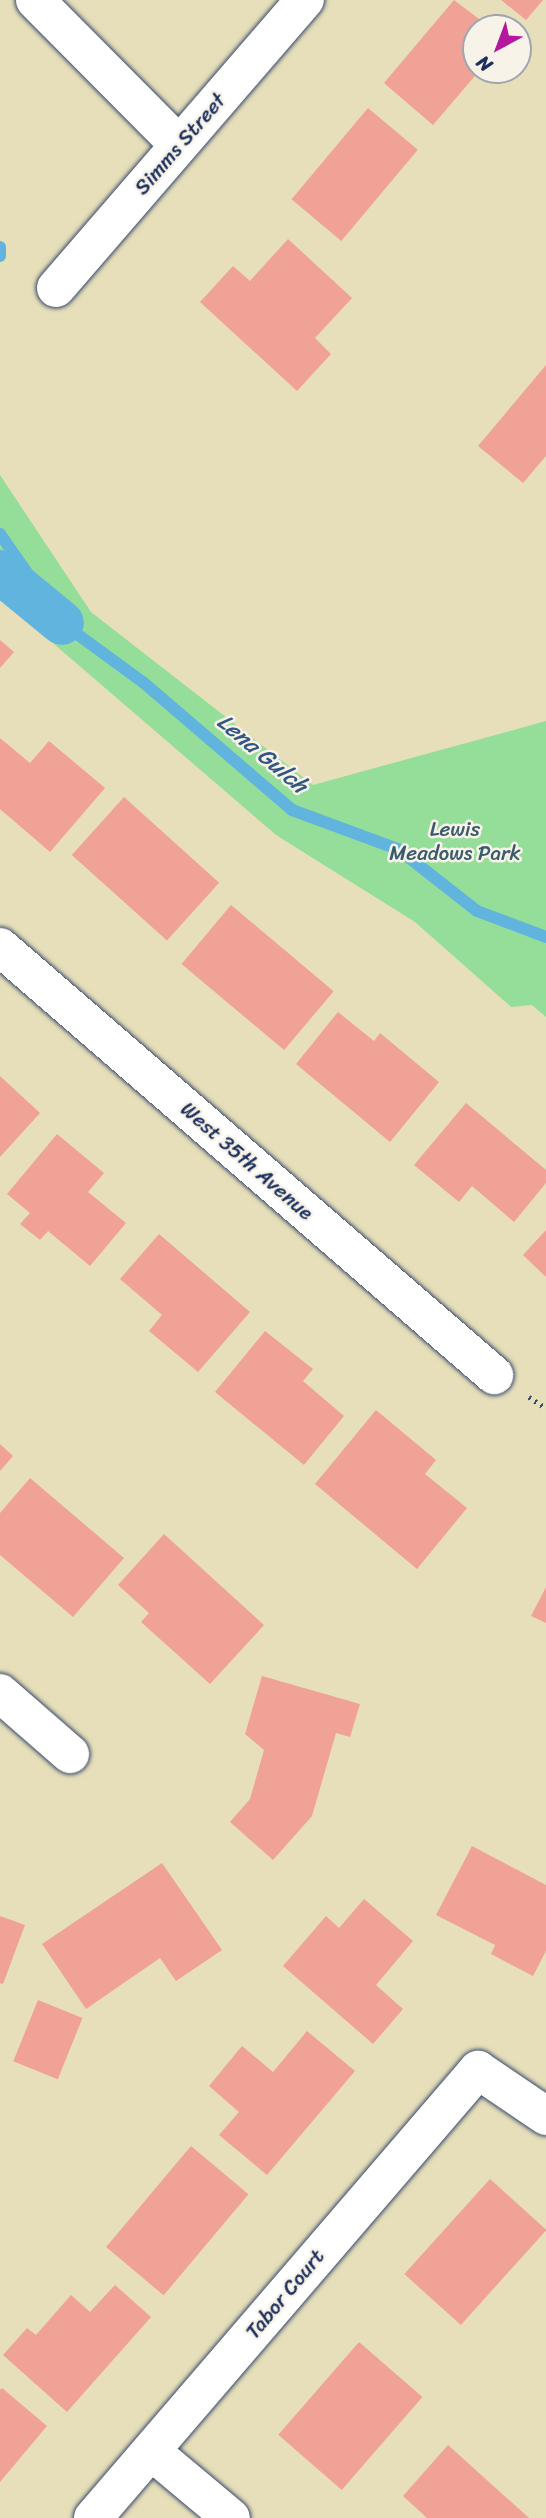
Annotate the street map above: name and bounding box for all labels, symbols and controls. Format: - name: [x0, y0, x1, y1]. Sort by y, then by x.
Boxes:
- north arrow: [462, 14, 532, 84]
- text: N: [468, 47, 500, 80]
- street label: Simms Street: [129, 88, 231, 200]
- water label: Lena Gulch: [211, 708, 313, 800]
- park label: Lewis Meadows Park: [389, 816, 521, 866]
- street label: West 35th Avenue: [175, 1096, 319, 1226]
- street label: Tabor Court: [240, 2244, 330, 2344]

